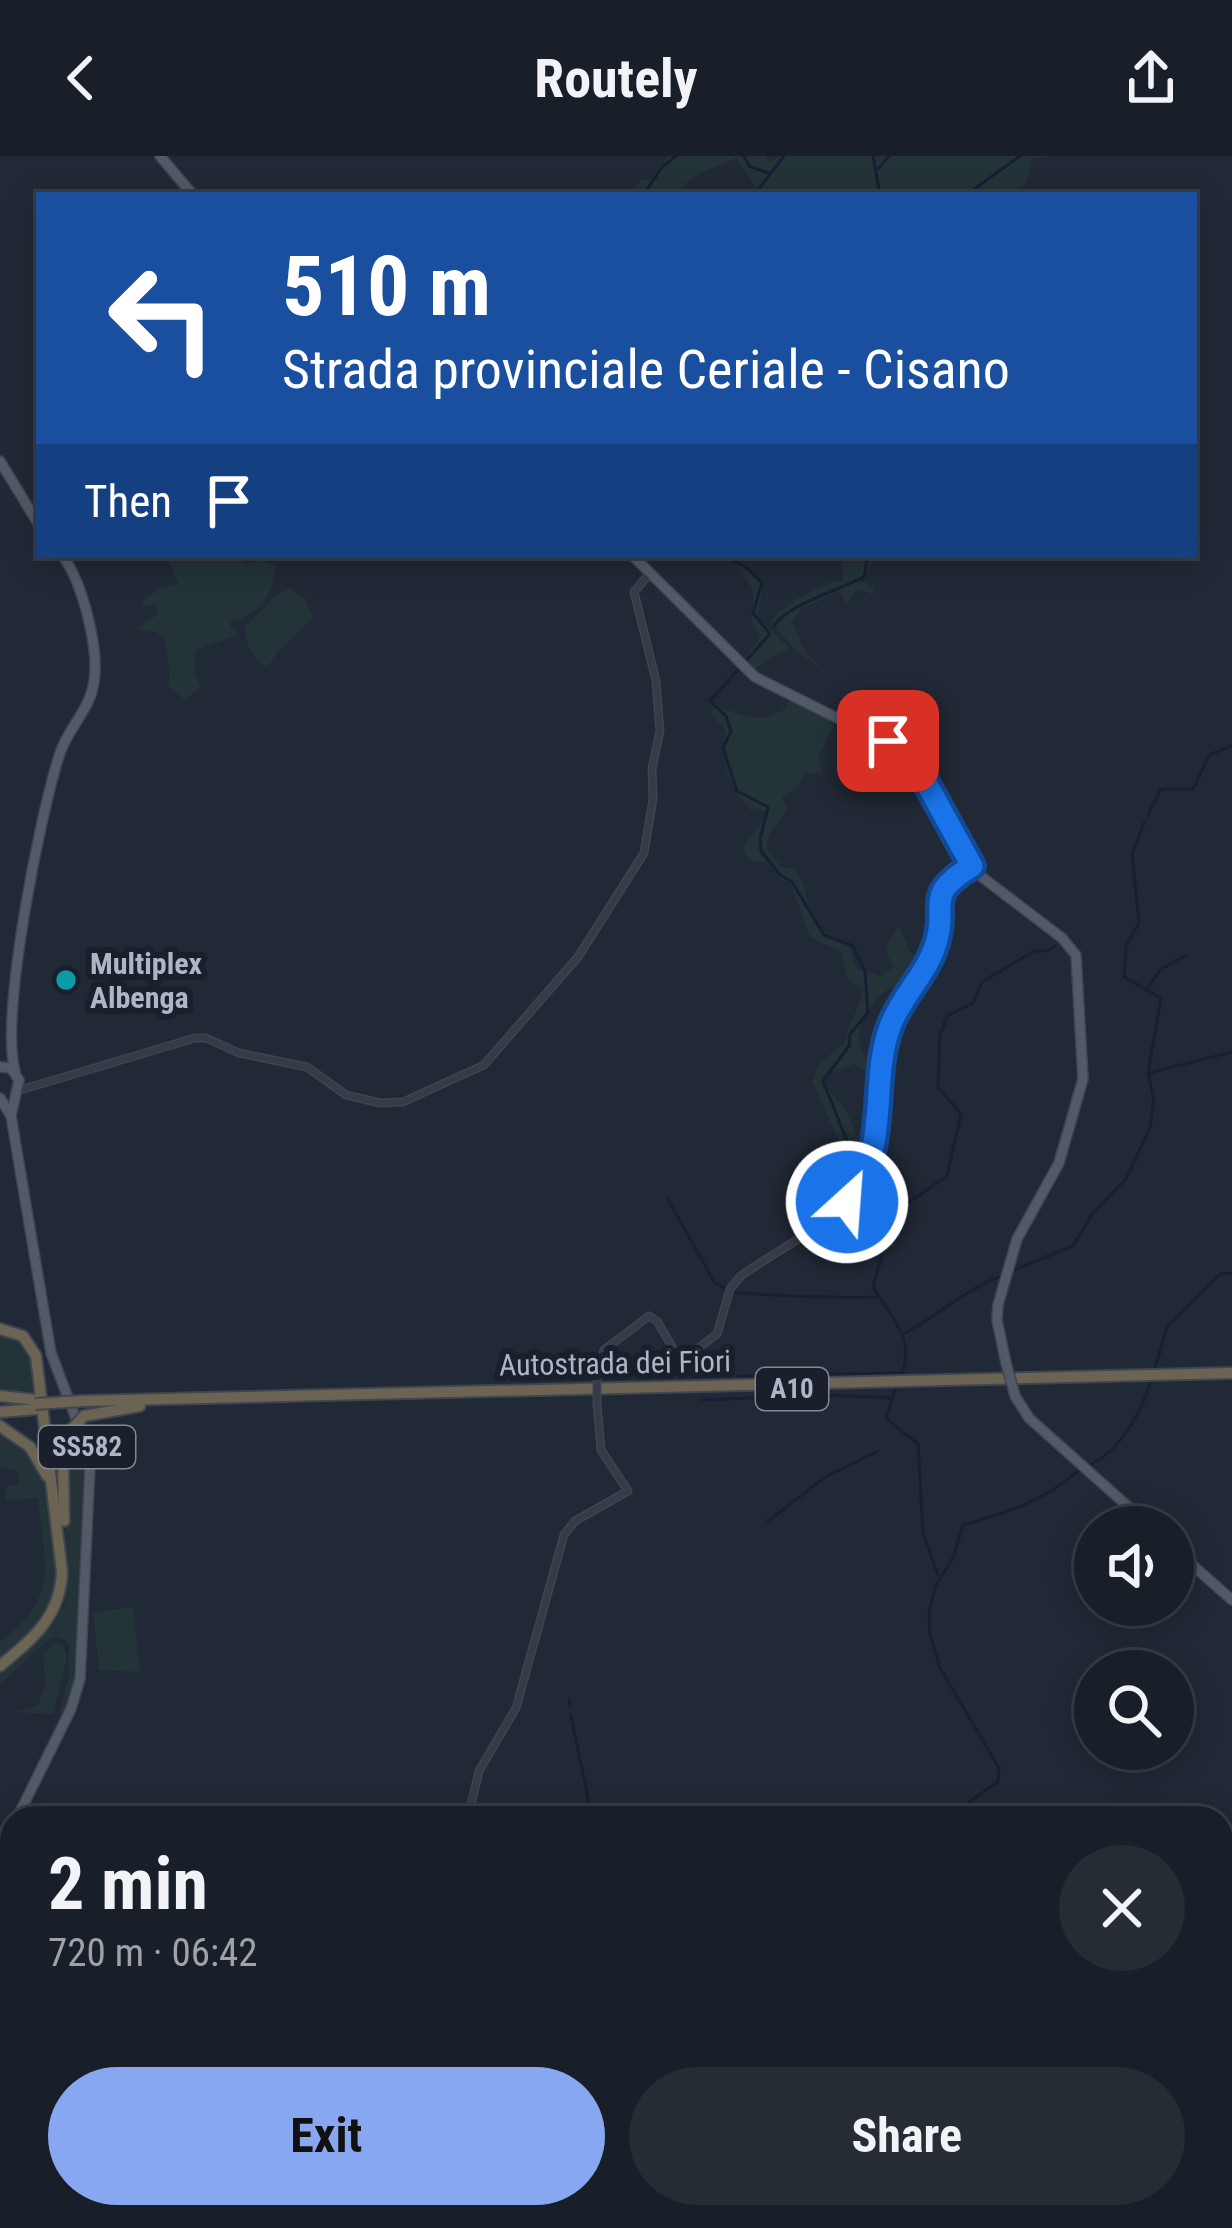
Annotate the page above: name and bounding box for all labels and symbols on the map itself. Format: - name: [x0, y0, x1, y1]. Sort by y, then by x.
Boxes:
- pin: [837, 690, 939, 792]
- place label: Multiplex Albenga: [90, 946, 203, 1015]
- marker: Multiplex Albenga: [53, 967, 79, 993]
- position arrow: [784, 1139, 910, 1265]
- street label: Autostrada dei Fiori: [499, 1343, 731, 1383]
- road number: A10: [756, 1368, 828, 1410]
- road number: SS582: [39, 1426, 135, 1468]

